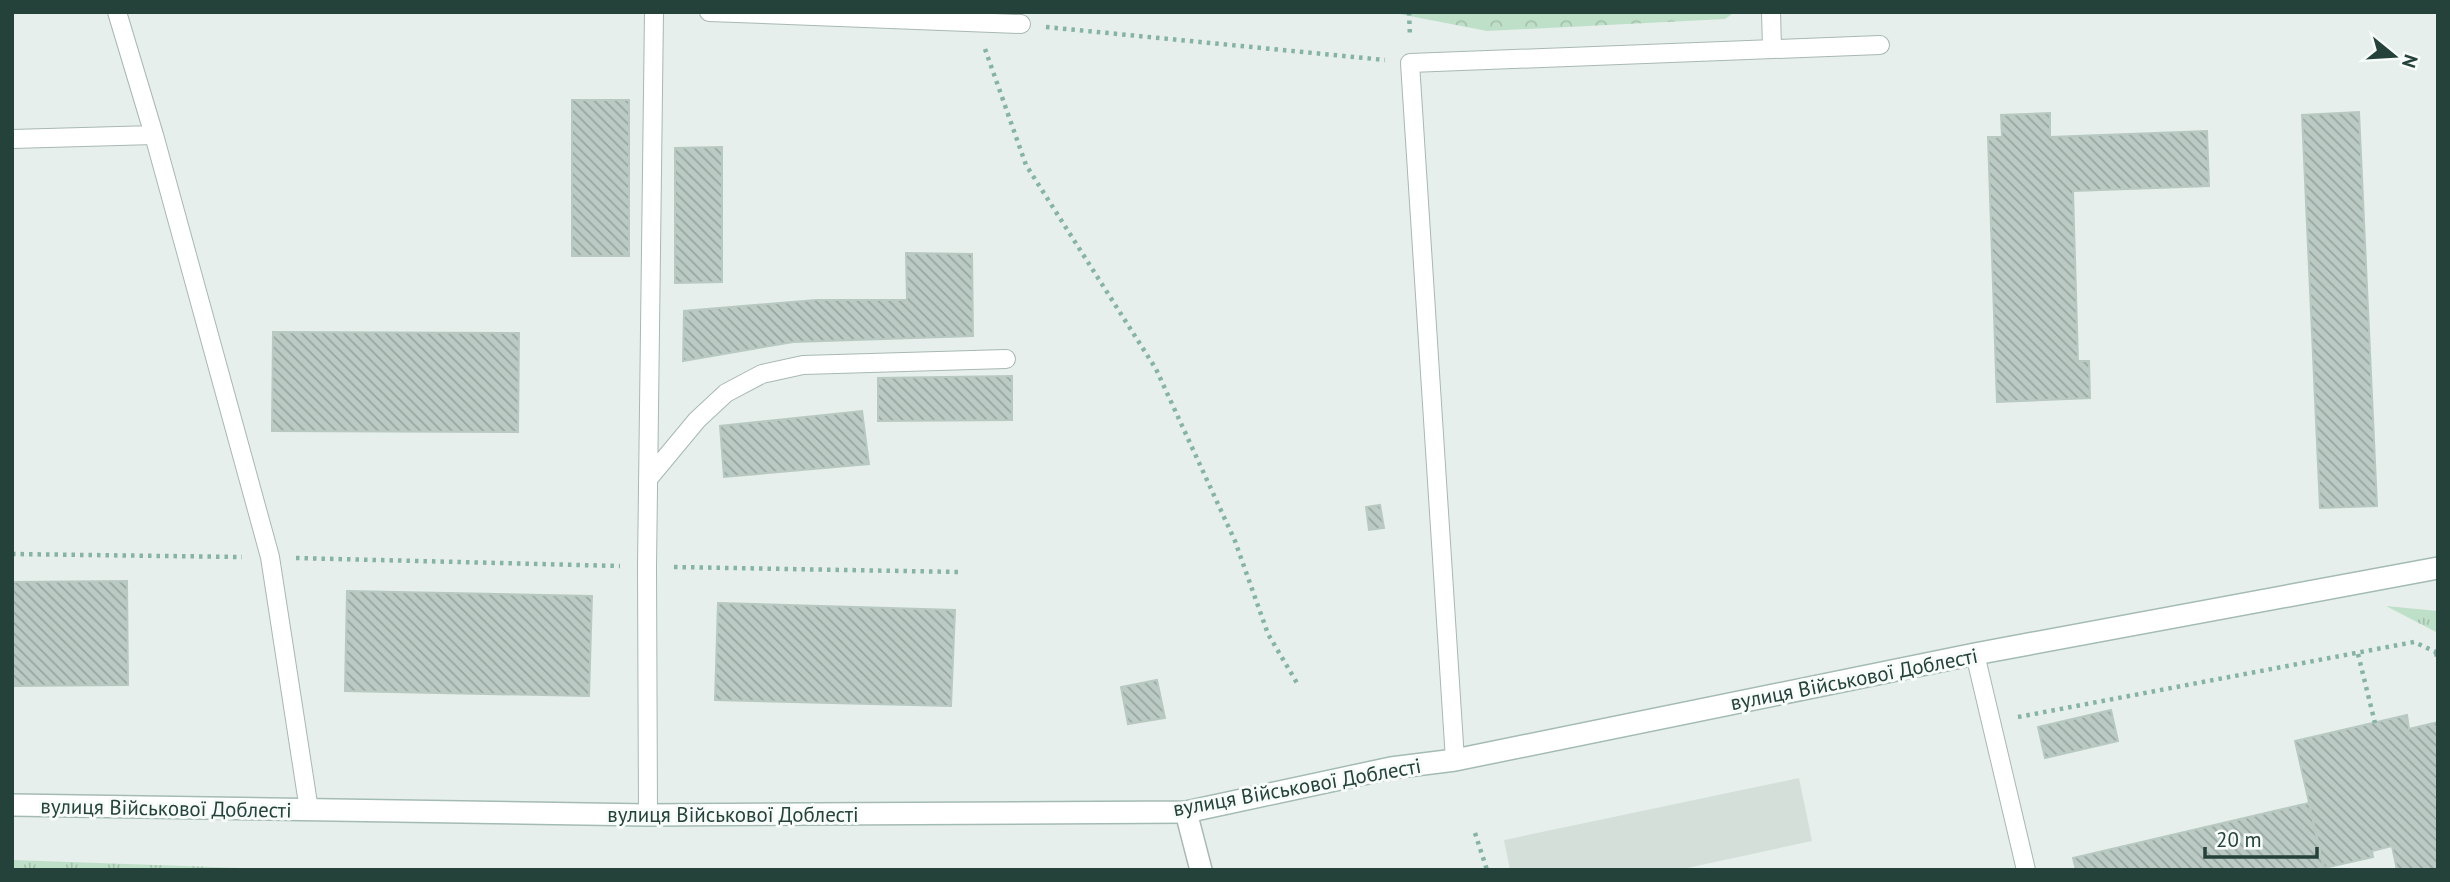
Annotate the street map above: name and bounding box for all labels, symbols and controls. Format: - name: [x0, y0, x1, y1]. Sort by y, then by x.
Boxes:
- north arrow: [2359, 21, 2429, 91]
- text: N: [2397, 52, 2424, 71]
- street label: вулиця Військової Доблесті: [1728, 642, 1980, 716]
- street label: вулиця Військової Доблесті: [1171, 752, 1423, 822]
- street label: вулиця Військової Доблесті: [40, 792, 292, 824]
- street label: вулиця Військової Доблесті: [607, 801, 859, 828]
- scale bar: [2205, 816, 2317, 860]
- text: 20 m: [2216, 826, 2262, 853]

